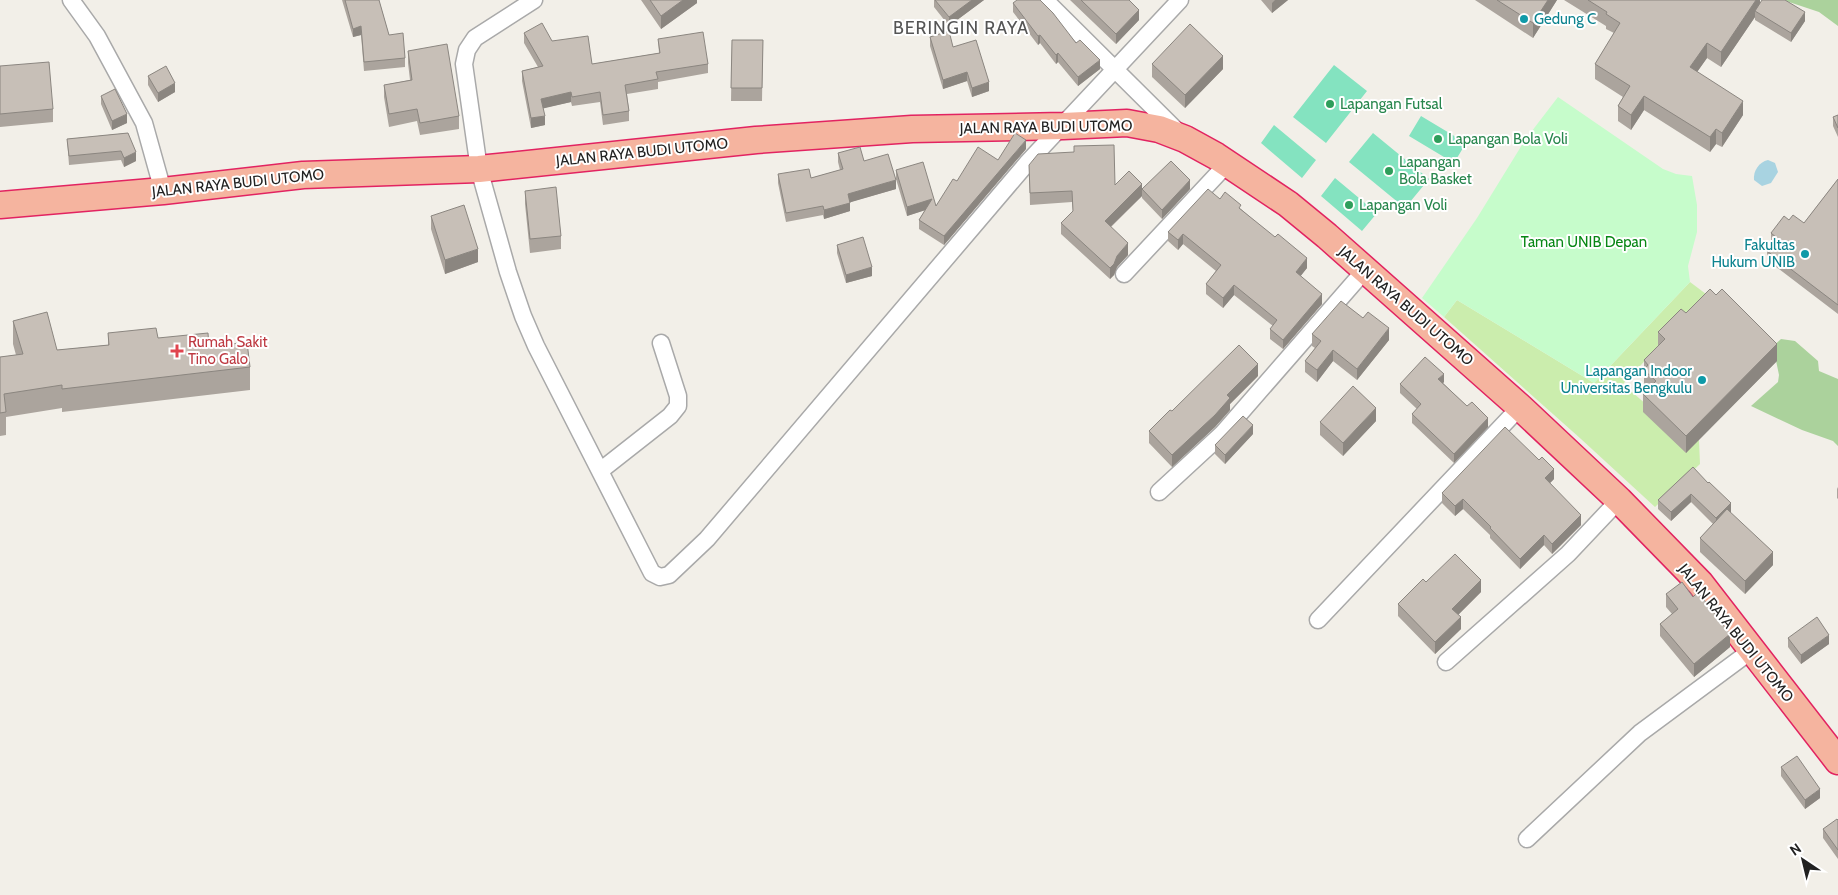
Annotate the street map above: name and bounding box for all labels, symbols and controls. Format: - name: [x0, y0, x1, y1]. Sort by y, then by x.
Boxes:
- place label: Gedung C: [1534, 10, 1596, 28]
- marker: Gedung C: [1518, 13, 1530, 25]
- district label: BERINGIN RAYA: [893, 17, 1029, 39]
- place label: Lapangan Futsal: [1340, 95, 1443, 113]
- marker: Lapangan Futsal: [1324, 98, 1336, 110]
- street label: JALAN RAYA BUDI UTOMO: [958, 116, 1133, 138]
- place label: Lapangan Bola Voli: [1448, 130, 1568, 148]
- marker: Lapangan Bola Voli: [1432, 133, 1444, 145]
- street label: JALAN RAYA BUDI UTOMO: [554, 134, 729, 170]
- place label: Lapangan Bola Basket: [1399, 153, 1472, 188]
- street label: JALAN RAYA BUDI UTOMO: [150, 165, 325, 201]
- marker: Lapangan Bola Basket: [1383, 165, 1395, 177]
- place label: Lapangan Voli: [1359, 196, 1447, 214]
- marker: Lapangan Voli: [1343, 199, 1355, 211]
- park label: Taman UNIB Depan: [1521, 233, 1647, 251]
- place label: Fakultas Hukum UNIB: [1711, 236, 1795, 271]
- street label: JALAN RAYA BUDI UTOMO: [1334, 242, 1477, 369]
- marker: Fakultas Hukum UNIB: [1799, 248, 1811, 260]
- place label: Rumah Sakit Tino Galo: [188, 333, 268, 368]
- marker: Rumah Sakit Tino Galo: [170, 344, 184, 358]
- place label: Lapangan Indoor Universitas Bengkulu: [1560, 362, 1692, 397]
- marker: Lapangan Indoor Universitas Bengkulu: [1696, 374, 1708, 386]
- street label: JALAN RAYA BUDI UTOMO: [1674, 559, 1797, 706]
- north arrow: [1778, 835, 1828, 885]
- text: N: [1786, 839, 1805, 860]

